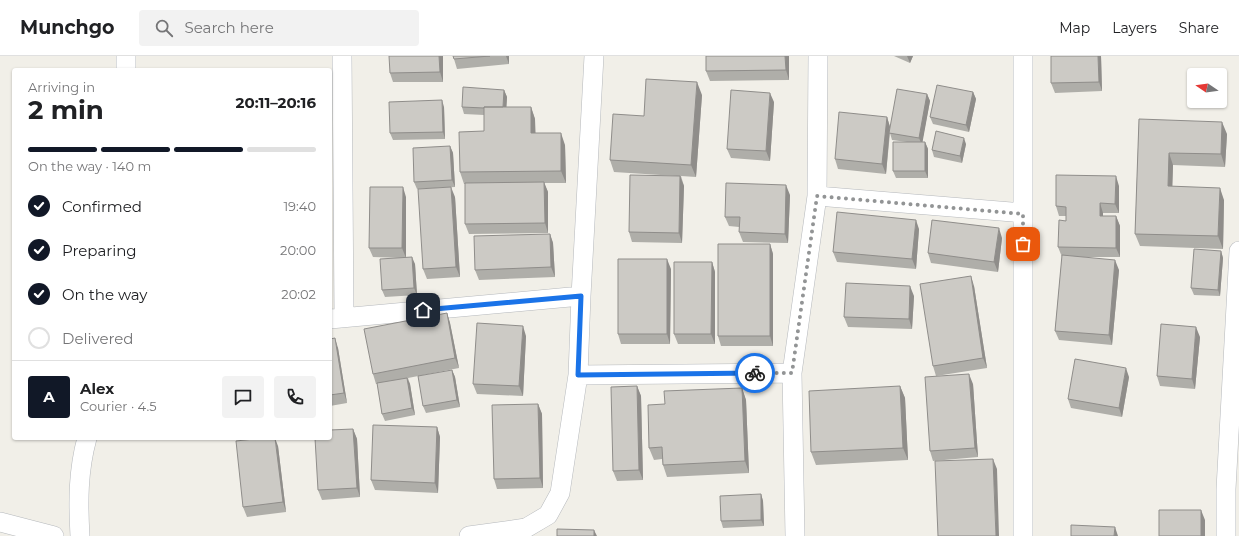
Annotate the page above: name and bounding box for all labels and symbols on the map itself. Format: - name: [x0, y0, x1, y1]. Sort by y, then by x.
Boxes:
- north arrow: [1187, 68, 1227, 108]
- pin: [1006, 227, 1040, 261]
- pin: [406, 293, 440, 327]
- courier: [735, 353, 775, 393]

